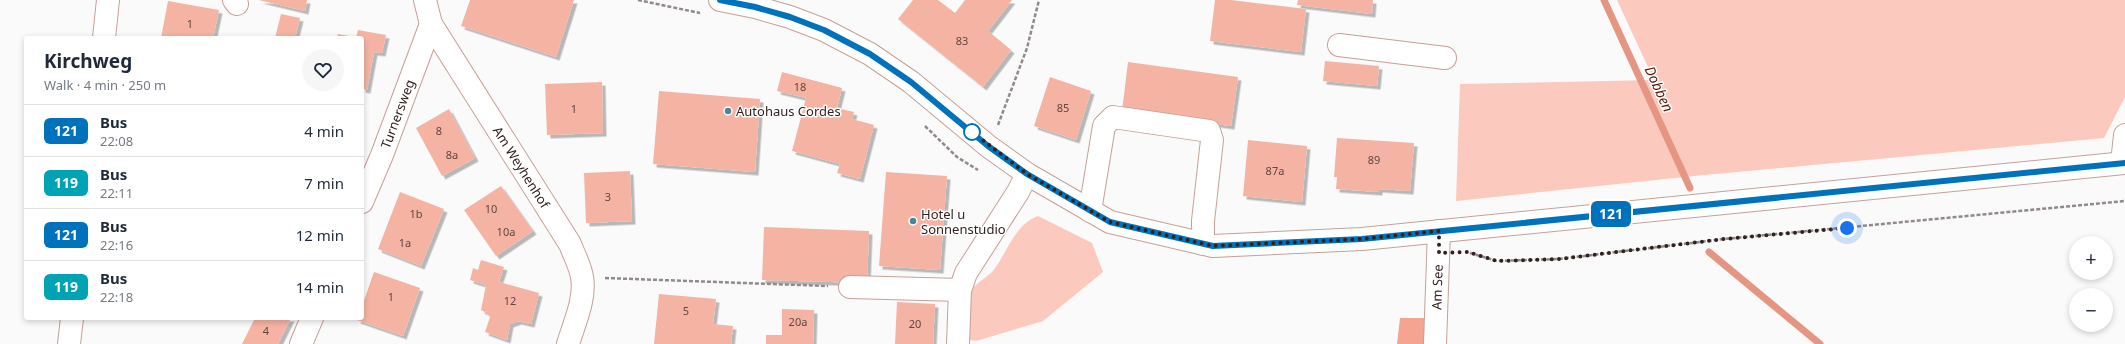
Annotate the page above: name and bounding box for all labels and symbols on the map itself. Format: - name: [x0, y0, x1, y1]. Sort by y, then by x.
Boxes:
- house number: 1: [187, 16, 193, 31]
- house number: 83: [956, 33, 968, 48]
- water label: Dobben: [1641, 63, 1678, 115]
- street label: Turnersweg: [376, 77, 419, 151]
- house number: 18: [794, 79, 806, 94]
- house number: 85: [1057, 100, 1069, 115]
- house number: 1: [571, 101, 577, 116]
- place label: Autohaus Cordes: [736, 102, 841, 120]
- marker: Autohaus Cordes: [723, 106, 733, 116]
- house number: 8: [436, 123, 442, 138]
- street label: Am Weyhenhof: [489, 123, 555, 213]
- unlabelled marker: [963, 123, 981, 141]
- house number: 8a: [446, 147, 458, 162]
- house number: 89: [1368, 152, 1380, 167]
- house number: 87a: [1266, 163, 1284, 178]
- house number: 3: [605, 189, 611, 204]
- house number: 10: [485, 201, 497, 216]
- line badge: 121: [1588, 201, 1634, 227]
- place label: Hotel u Sonnenstudio: [921, 205, 1006, 238]
- house number: 1b: [409, 206, 423, 221]
- marker: Hotel u Sonnenstudio: [908, 216, 918, 226]
- your location: [1837, 218, 1857, 238]
- house number: 10a: [497, 224, 515, 239]
- house number: 1a: [399, 235, 411, 250]
- street label: Am See: [1427, 264, 1447, 310]
- house number: 1: [388, 289, 394, 304]
- house number: 12: [504, 293, 516, 308]
- house number: 5: [683, 303, 689, 318]
- house number: 20a: [789, 314, 807, 329]
- house number: 20: [909, 316, 921, 331]
- house number: 4: [263, 323, 270, 338]

